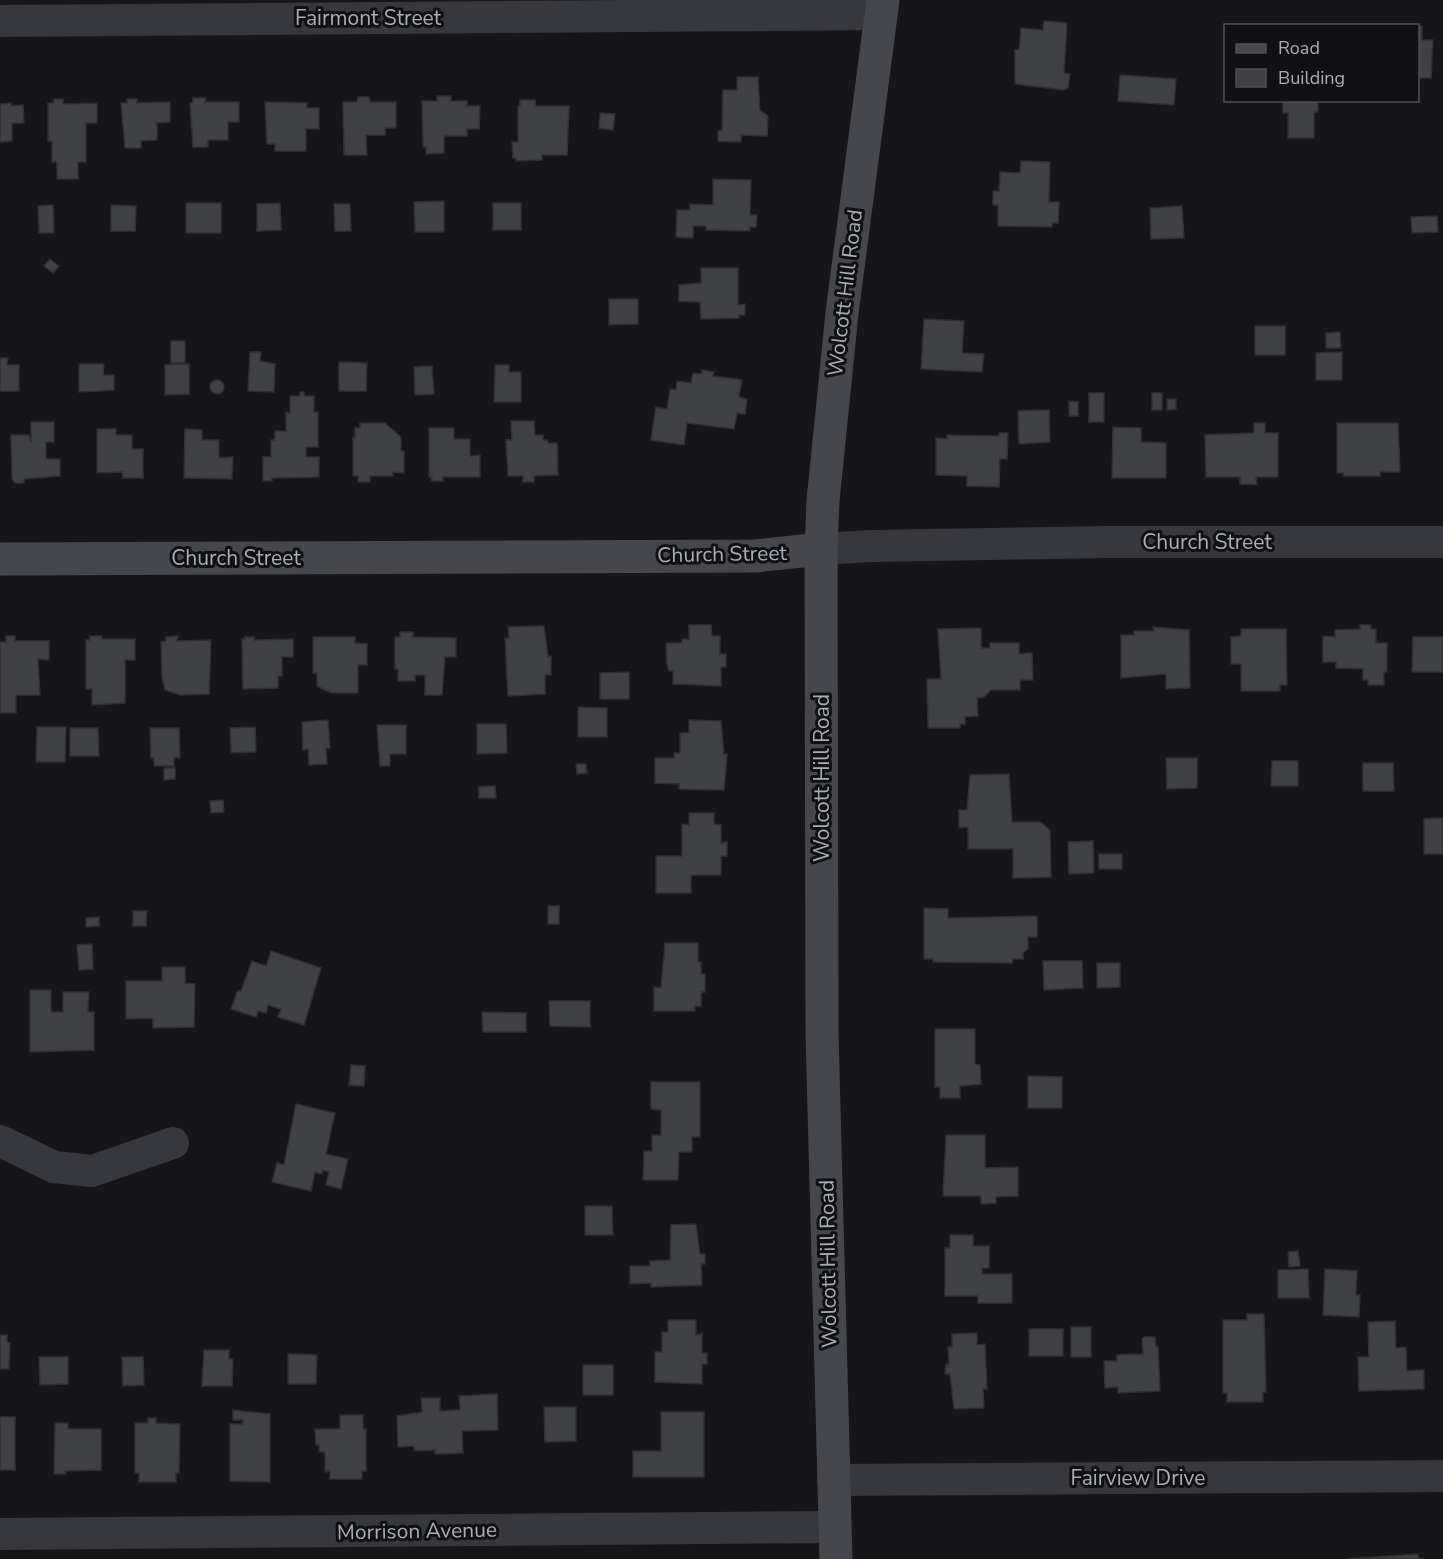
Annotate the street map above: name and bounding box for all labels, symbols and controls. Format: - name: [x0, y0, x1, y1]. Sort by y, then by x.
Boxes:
- street label: Fairmont Street: [295, 4, 442, 32]
- legend: [1224, 24, 1419, 102]
- text: Road: [1278, 36, 1320, 60]
- text: Building: [1278, 66, 1345, 90]
- street label: Wolcott Hill Road: [821, 208, 869, 378]
- street label: Church Street: [1142, 528, 1272, 556]
- street label: Church Street: [657, 539, 788, 569]
- street label: Church Street: [171, 544, 301, 572]
- street label: Wolcott Hill Road: [808, 694, 836, 862]
- street label: Wolcott Hill Road: [813, 1180, 843, 1348]
- street label: Fairview Drive: [1071, 1464, 1205, 1492]
- street label: Morrison Avenue: [337, 1516, 497, 1546]

